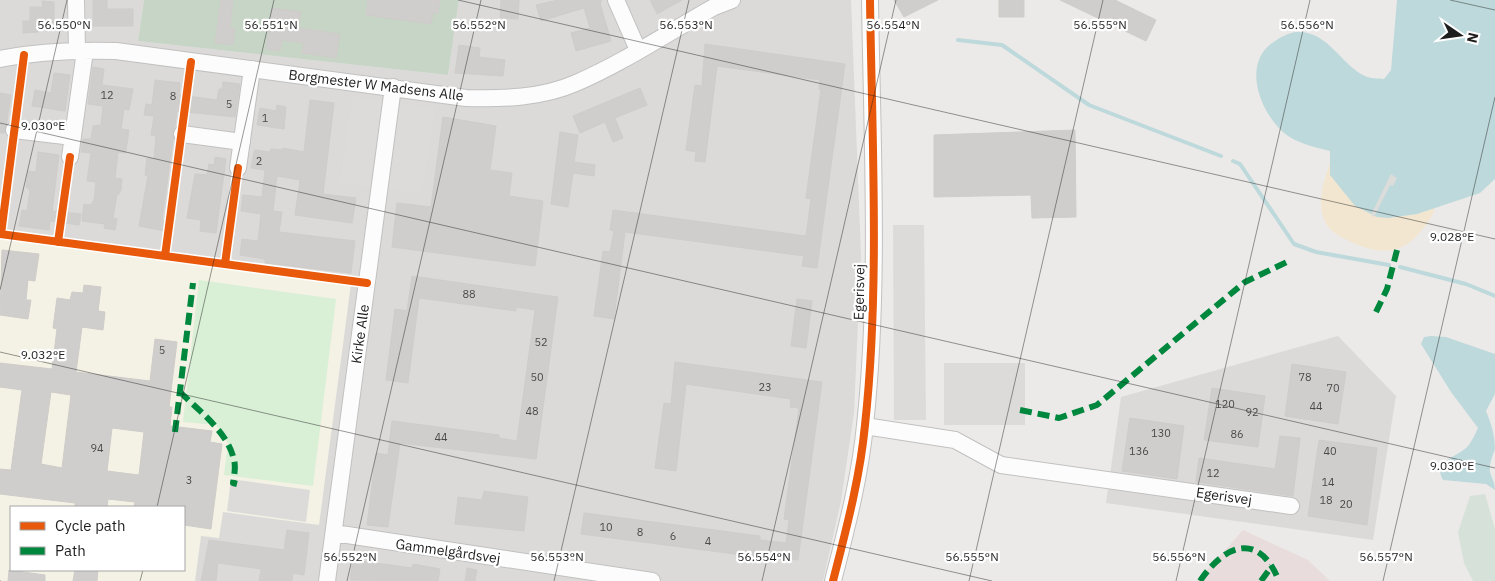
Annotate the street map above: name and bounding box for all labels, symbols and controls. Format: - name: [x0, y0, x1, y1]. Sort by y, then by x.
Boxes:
- north arrow: [1435, 10, 1485, 60]
- text: 56.550°N: [37, 17, 91, 32]
- text: 56.551°N: [244, 17, 298, 32]
- text: 56.552°N: [452, 17, 506, 32]
- text: 56.553°N: [659, 17, 713, 32]
- text: 56.554°N: [866, 17, 920, 32]
- text: 56.555°N: [1073, 17, 1127, 32]
- text: 56.556°N: [1280, 17, 1334, 32]
- text: N: [1463, 31, 1483, 45]
- street label: Borgmester W Madsens Alle: [287, 65, 465, 105]
- house number: 12: [100, 88, 114, 102]
- house number: 8: [170, 89, 176, 103]
- house number: 5: [226, 97, 232, 111]
- house number: 1: [262, 111, 269, 125]
- text: 9.030°E: [21, 118, 65, 133]
- house number: 2: [256, 154, 262, 168]
- text: 9.028°E: [1430, 229, 1474, 244]
- street label: Egerisvej: [850, 264, 868, 320]
- house number: 88: [462, 287, 476, 301]
- street label: Kirke Alle: [347, 303, 373, 365]
- house number: 52: [534, 335, 548, 349]
- house number: 5: [159, 343, 165, 357]
- text: 9.032°E: [21, 347, 65, 362]
- house number: 50: [530, 370, 544, 384]
- house number: 78: [1298, 370, 1312, 384]
- house number: 23: [758, 380, 772, 394]
- house number: 70: [1326, 381, 1340, 395]
- house number: 120: [1215, 397, 1235, 411]
- house number: 44: [1309, 399, 1323, 413]
- house number: 48: [525, 404, 539, 418]
- house number: 92: [1245, 405, 1259, 419]
- house number: 130: [1151, 426, 1171, 440]
- house number: 86: [1230, 427, 1244, 441]
- house number: 44: [434, 430, 448, 444]
- house number: 94: [90, 441, 104, 455]
- house number: 136: [1129, 444, 1149, 458]
- house number: 40: [1323, 444, 1337, 458]
- text: 9.030°E: [1430, 458, 1474, 473]
- house number: 12: [1206, 466, 1220, 480]
- house number: 3: [186, 473, 192, 487]
- house number: 14: [1321, 475, 1335, 489]
- street label: Egerisvej: [1195, 483, 1253, 509]
- house number: 18: [1319, 493, 1333, 507]
- house number: 20: [1339, 497, 1353, 511]
- legend: [10, 506, 185, 571]
- text: Cycle path: [55, 516, 126, 535]
- house number: 10: [599, 520, 613, 534]
- house number: 8: [637, 525, 643, 539]
- house number: 6: [670, 529, 676, 543]
- house number: 4: [705, 534, 712, 548]
- street label: Gammelgårdsvej: [394, 535, 502, 567]
- text: Path: [55, 541, 86, 560]
- text: 56.552°N: [323, 549, 377, 564]
- text: 56.553°N: [530, 549, 584, 564]
- text: 56.554°N: [737, 549, 791, 564]
- text: 56.555°N: [945, 549, 999, 564]
- text: 56.556°N: [1152, 549, 1206, 564]
- text: 56.557°N: [1359, 549, 1413, 564]

